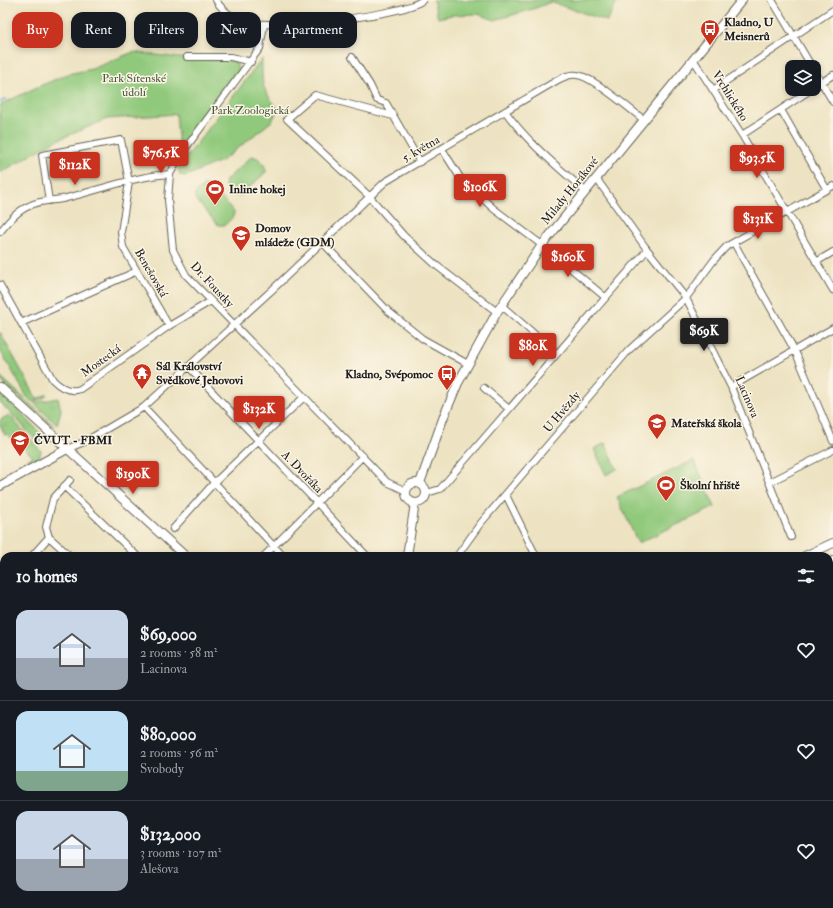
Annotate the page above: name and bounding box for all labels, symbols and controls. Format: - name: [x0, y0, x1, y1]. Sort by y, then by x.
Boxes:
- chip: Buy: [12, 12, 63, 48]
- chip: Rent: [71, 12, 126, 48]
- chip: Filters: [134, 12, 198, 48]
- chip: New: [206, 12, 261, 48]
- chip: Apartment: [269, 12, 357, 48]
- place label: Kladno, U Meisnerů: [723, 15, 775, 44]
- bus stop icon: Kladno, U Meisnerů: [699, 18, 721, 46]
- map controls: [785, 60, 821, 96]
- button: layers: [785, 60, 821, 96]
- street label: Vrchlického: [709, 68, 752, 124]
- park label: Park Sítenské údolí: [102, 71, 167, 100]
- park label: Park Zoologická: [211, 103, 290, 118]
- street label: 5. května: [400, 132, 443, 166]
- pin: $76.5K: [128, 140, 194, 174]
- text: $76.5K: [143, 145, 180, 161]
- pin: $93.5K: [724, 145, 790, 179]
- text: $93.5K: [739, 150, 775, 166]
- pin: $112K: [47, 152, 103, 186]
- street label: Milady Horákové: [538, 153, 602, 228]
- text: $112K: [59, 157, 91, 173]
- pin: $106K: [452, 174, 508, 208]
- sports icon: Inline hokej: [204, 178, 226, 206]
- text: $106K: [463, 179, 497, 195]
- place label: Inline hokej: [229, 182, 286, 197]
- pin: $131K: [730, 206, 786, 240]
- text: $131K: [743, 211, 773, 227]
- place label: Domov mládeže (GDM): [255, 221, 334, 250]
- school or university icon: Domov mládeže (GDM): [230, 224, 252, 252]
- pin: $160K: [540, 244, 596, 278]
- street label: Benešovská: [131, 246, 171, 301]
- text: $160K: [551, 249, 585, 265]
- street label: Dr. Foustky: [187, 259, 237, 312]
- pin: $69K: [680, 318, 728, 352]
- text: $69K: [689, 323, 719, 339]
- pin: $80K: [509, 333, 557, 367]
- text: $80K: [518, 338, 548, 354]
- street label: Mostecká: [78, 341, 125, 380]
- place label: Sál Království Svědkové Jehovovi: [156, 359, 244, 388]
- temple icon: Sál Království Svědkové Jehovovi: [131, 362, 153, 390]
- bus stop icon: Kladno, Svépomoc: [436, 363, 458, 391]
- place label: Kladno, Svépomoc: [345, 367, 433, 382]
- street label: Lacinova: [732, 374, 763, 421]
- street label: U Hvězdy: [540, 388, 584, 436]
- pin: $132K: [231, 396, 287, 430]
- text: $132K: [243, 401, 275, 417]
- school or university icon: Mateřská škola: [646, 412, 668, 440]
- place label: Mateřská škola: [670, 416, 742, 431]
- school or university icon: ČVUT - FBMI: [9, 429, 31, 457]
- place label: ČVUT - FBMI: [34, 433, 112, 448]
- street label: A. Dvořáka: [277, 447, 327, 497]
- pin: $190K: [105, 461, 161, 495]
- text: $190K: [116, 466, 150, 482]
- sports icon: Školní hřiště: [655, 474, 677, 502]
- place label: Školní hřiště: [680, 478, 741, 493]
- icon: filters: [795, 565, 817, 587]
- text: 10 homes: [16, 566, 77, 587]
- text: $69,000: [140, 624, 197, 645]
- icon: home: [48, 626, 96, 674]
- icon: heart: [795, 639, 817, 661]
- text: 2 rooms · 58 m²: [140, 645, 218, 661]
- text: Lacinova: [140, 661, 187, 677]
- text: $80,000: [140, 724, 197, 745]
- icon: home: [48, 727, 96, 775]
- icon: heart: [795, 740, 817, 762]
- text: 2 rooms · 56 m²: [140, 745, 218, 761]
- text: Svobody: [140, 761, 184, 777]
- text: $132,000: [140, 824, 201, 845]
- icon: home: [48, 827, 96, 875]
- icon: heart: [795, 840, 817, 862]
- text: 3 rooms · 107 m²: [140, 845, 221, 861]
- text: Alešova: [140, 861, 178, 877]

